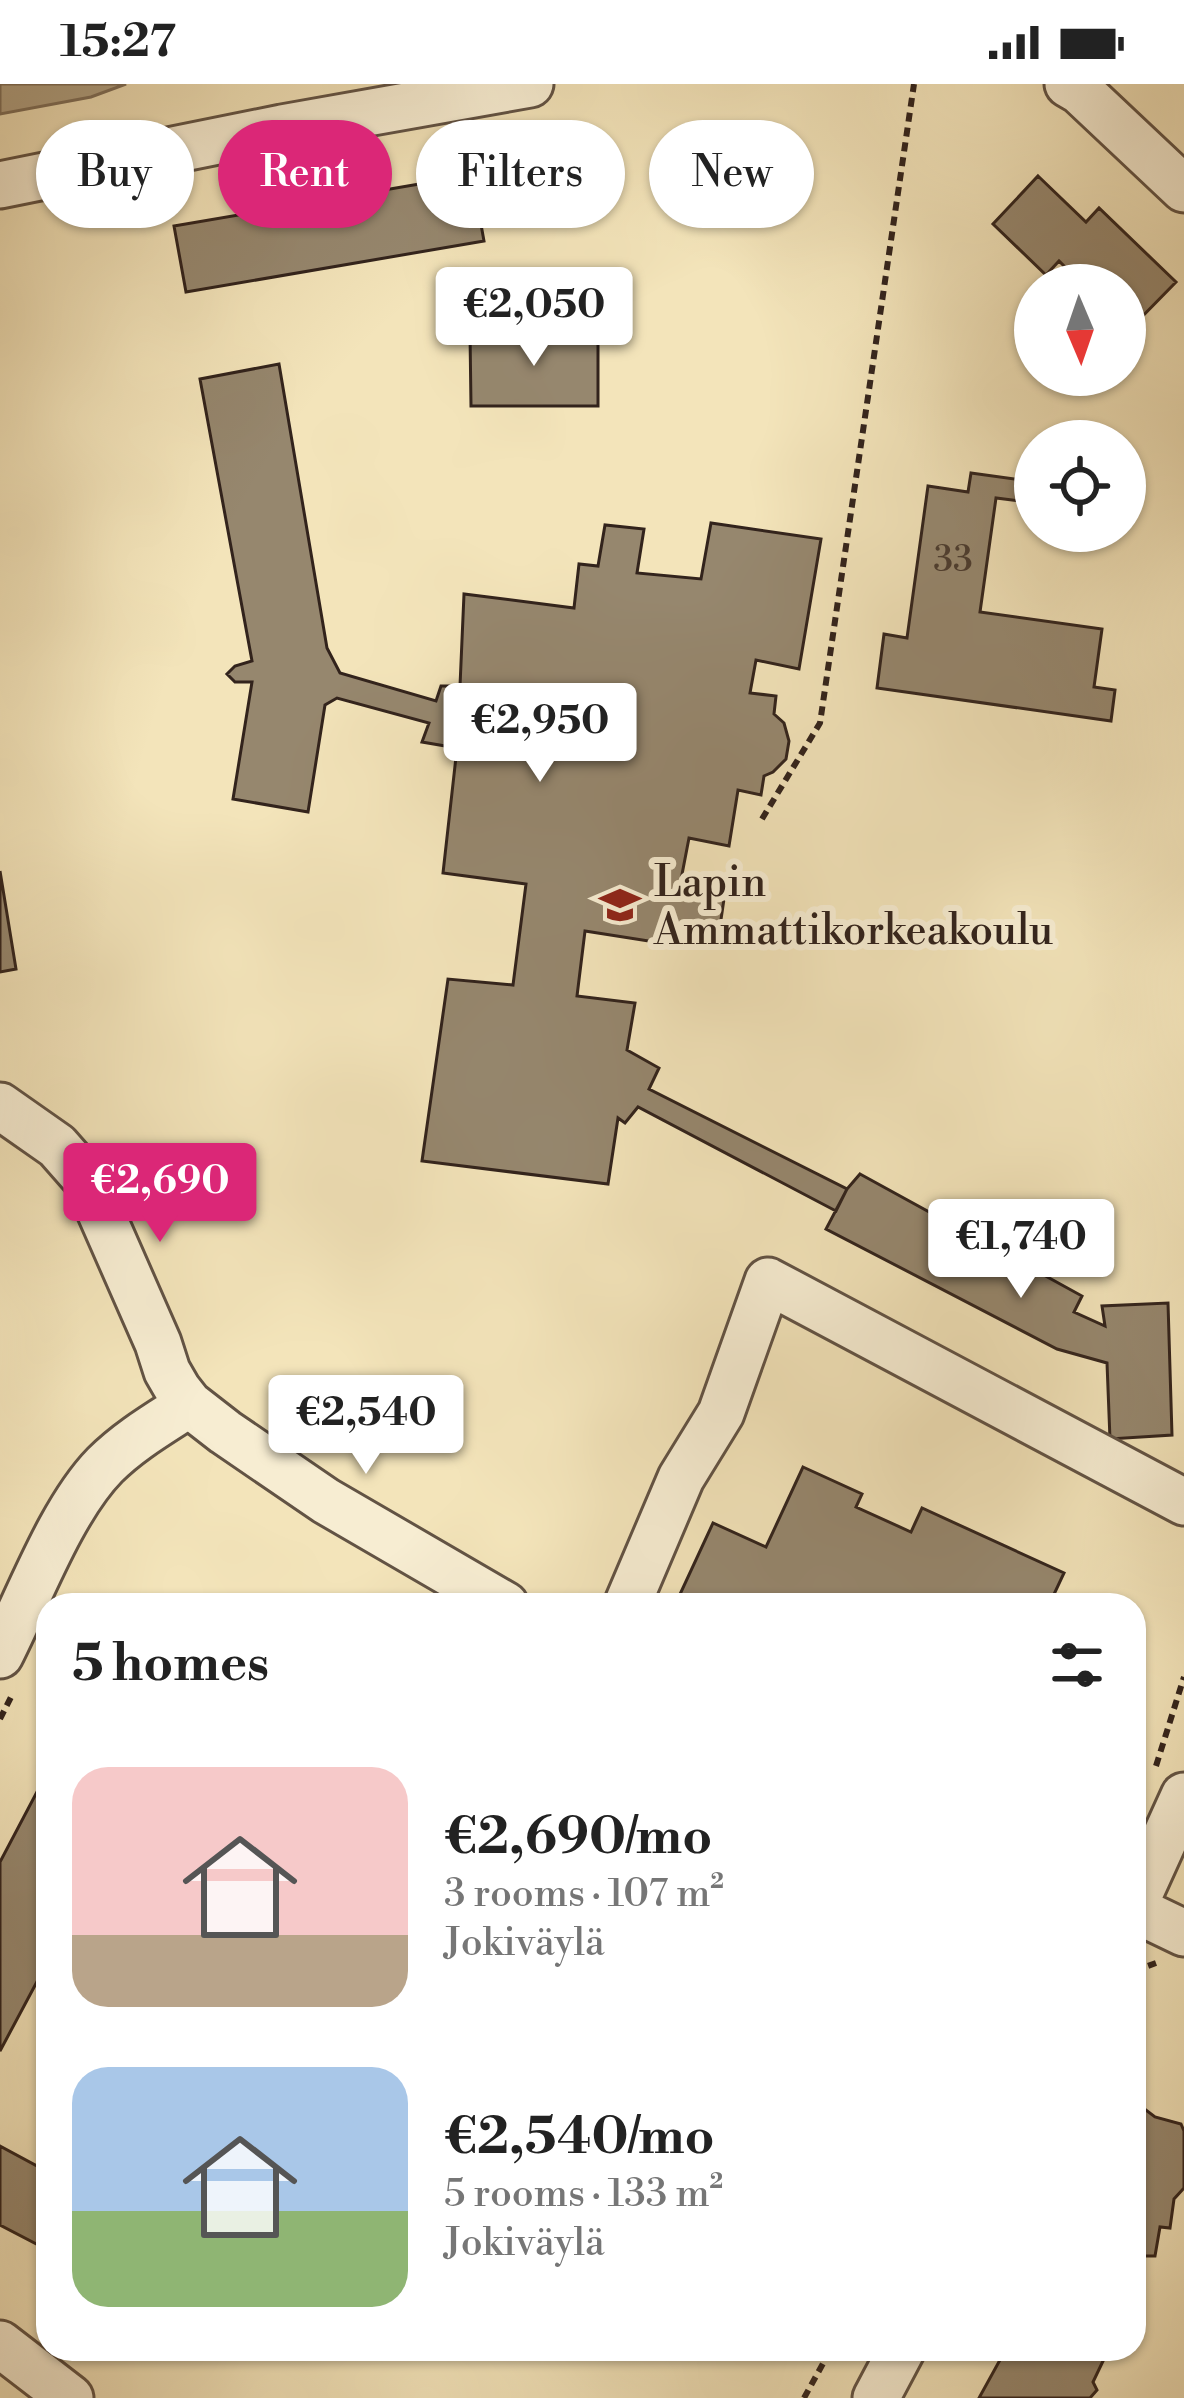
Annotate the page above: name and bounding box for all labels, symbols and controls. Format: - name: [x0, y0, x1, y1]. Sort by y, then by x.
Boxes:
- text: 15:27: [60, 14, 176, 71]
- chip: Buy: [36, 120, 194, 228]
- chip: Rent: [218, 120, 392, 228]
- chip: Filters: [416, 120, 625, 228]
- chip: New: [649, 120, 814, 228]
- north arrow: [1014, 264, 1146, 396]
- map controls: [1014, 264, 1146, 552]
- pin: €2,050: [436, 267, 632, 369]
- text: €2,050: [463, 281, 605, 330]
- button: locate: [1014, 420, 1146, 552]
- house number: 33: [933, 538, 973, 583]
- pin: €2,950: [442, 683, 638, 785]
- text: €2,950: [471, 697, 609, 746]
- place label: Lapin Ammattikorkeakoulu: [653, 857, 1053, 958]
- school or university icon: Lapin Ammattikorkeakoulu: [597, 882, 643, 928]
- pin: €2,690: [62, 1143, 258, 1245]
- text: €2,690: [90, 1157, 230, 1206]
- pin: €1,740: [923, 1199, 1119, 1301]
- text: €1,740: [955, 1213, 1087, 1262]
- pin: €2,540: [268, 1375, 464, 1477]
- text: €2,540: [295, 1389, 437, 1438]
- icon: filters: [1044, 1632, 1110, 1698]
- text: 5 homes: [72, 1633, 269, 1697]
- text: €2,690/mo: [444, 1806, 712, 1870]
- icon: home: [168, 1815, 312, 1959]
- text: 3 rooms · 107 m²: [444, 1870, 724, 1919]
- text: Jokiväylä: [444, 1919, 605, 1968]
- text: €2,540/mo: [444, 2106, 715, 2170]
- icon: home: [168, 2115, 312, 2259]
- text: 5 rooms · 133 m²: [444, 2170, 723, 2219]
- text: Jokiväylä: [444, 2219, 605, 2268]

